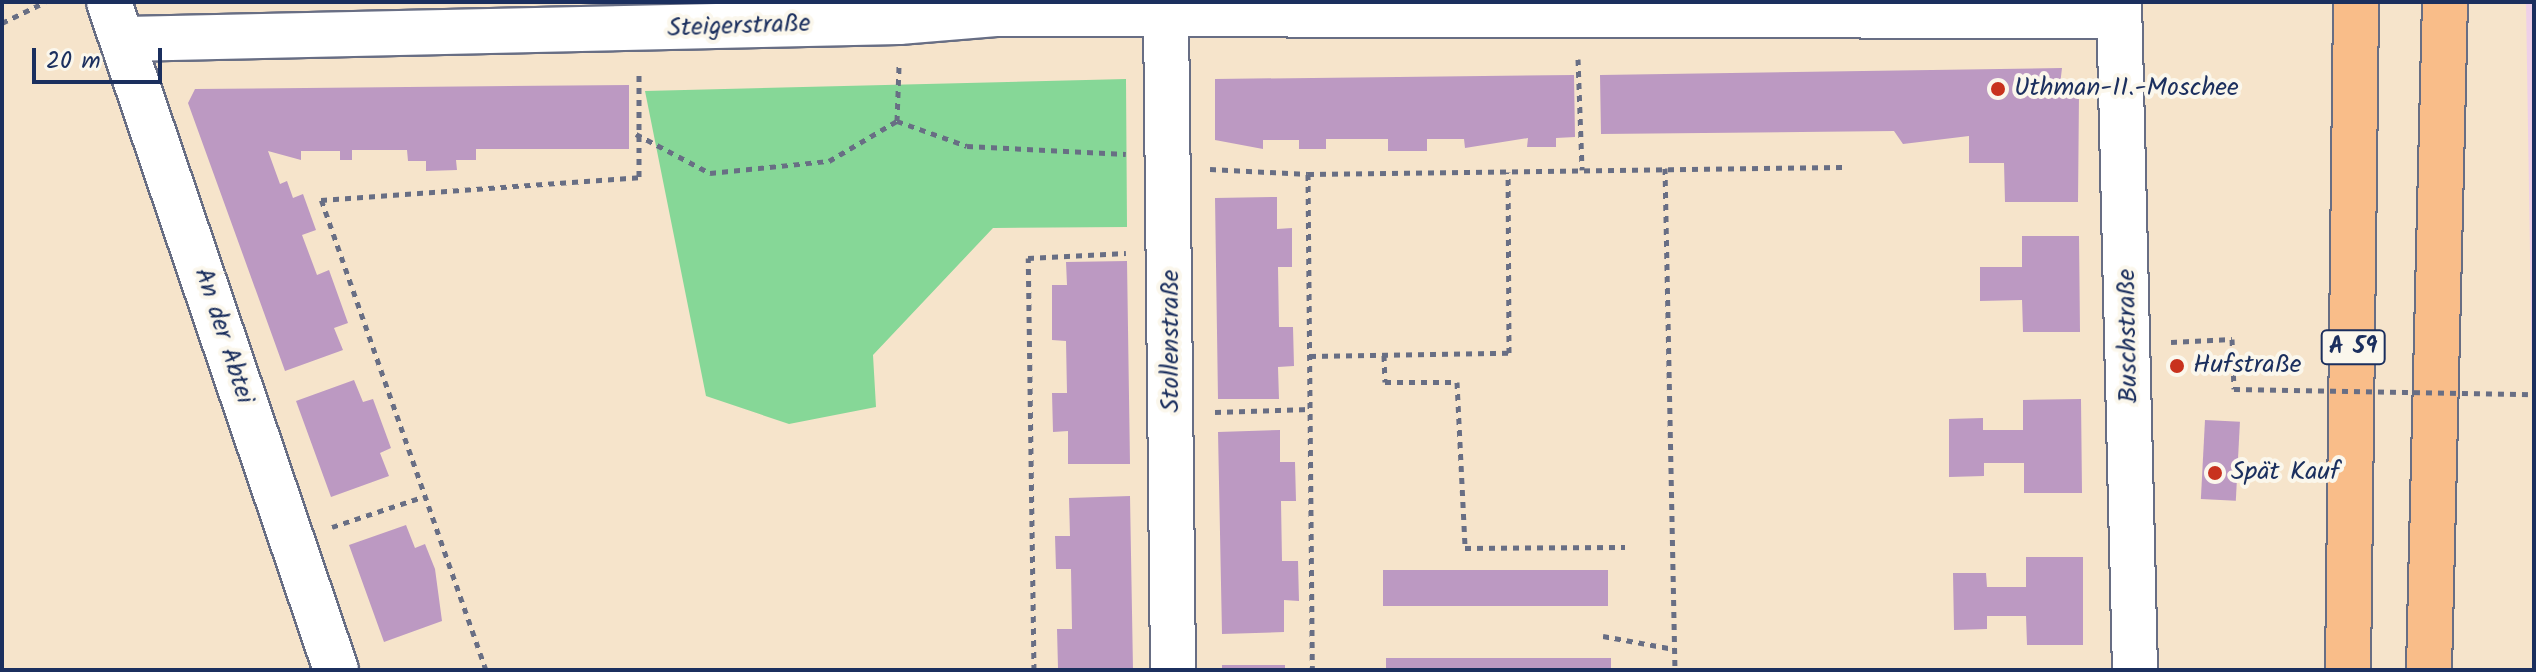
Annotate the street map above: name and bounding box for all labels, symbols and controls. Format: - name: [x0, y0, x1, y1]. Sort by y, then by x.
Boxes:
- street label: Steigerstraße: [667, 9, 811, 45]
- scale bar: [36, 32, 166, 82]
- text: 20 m: [46, 42, 101, 81]
- place label: Uthman-II.-Moschee: [2014, 73, 2239, 105]
- marker: Uthman-II.-Moschee: [1989, 80, 2007, 98]
- street label: An der Abtei: [186, 264, 260, 408]
- street label: Buschstraße: [2112, 268, 2146, 404]
- street label: Stollenstraße: [1156, 270, 1188, 412]
- road number: A 59: [2319, 327, 2387, 367]
- place label: Hufstraße: [2193, 350, 2302, 382]
- marker: Hufstraße: [2168, 357, 2186, 375]
- place label: Spät Kauf: [2231, 457, 2340, 489]
- marker: Spät Kauf: [2206, 464, 2224, 482]

